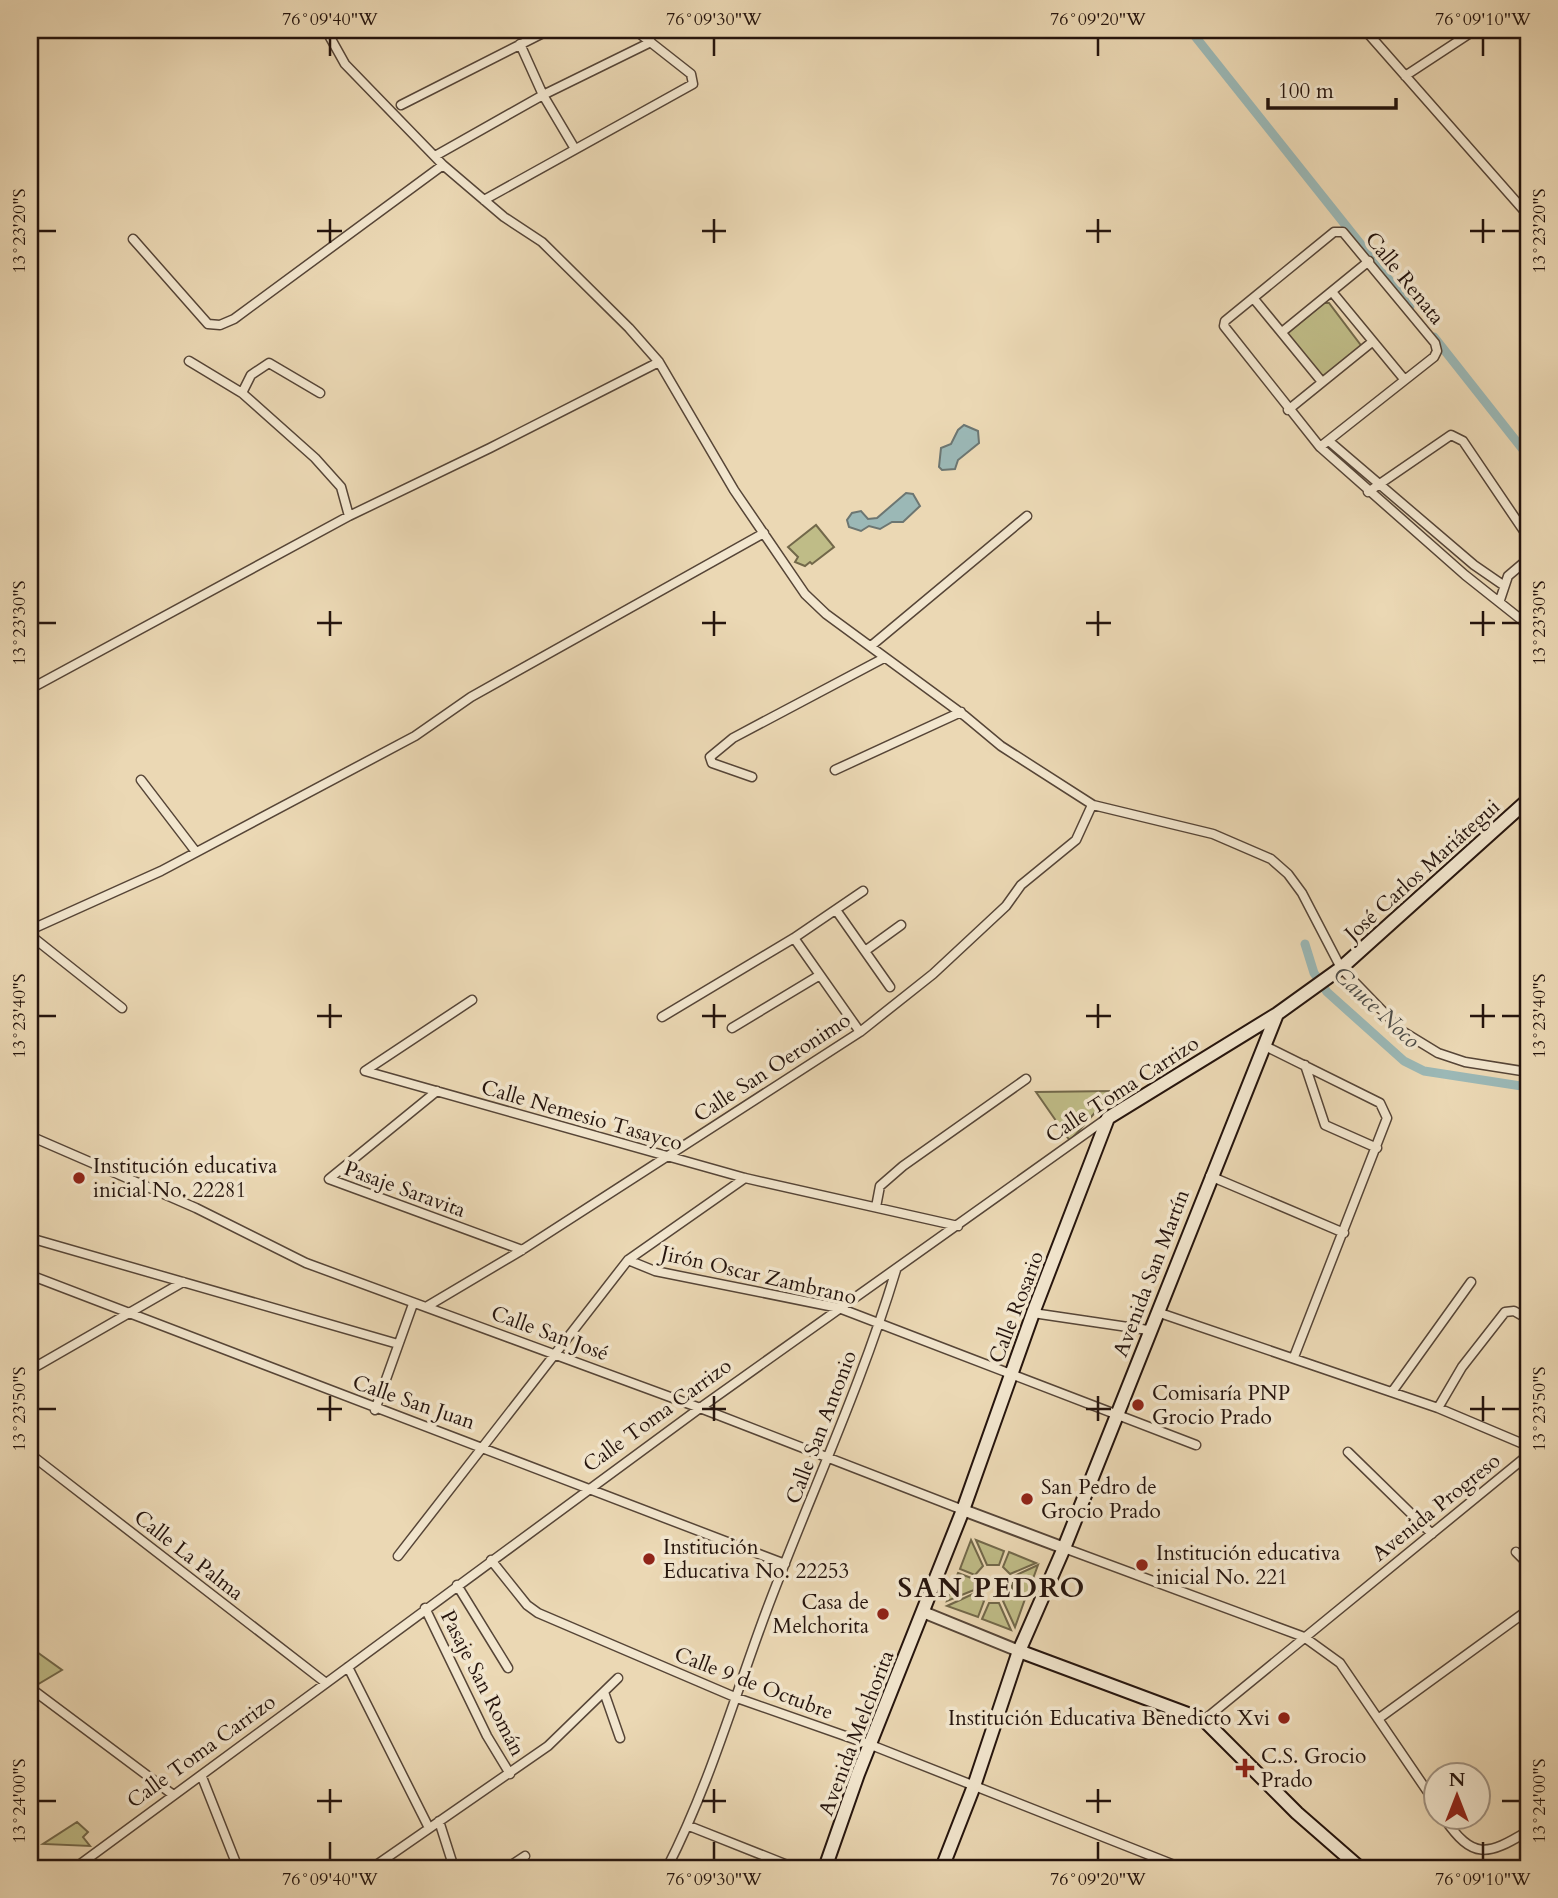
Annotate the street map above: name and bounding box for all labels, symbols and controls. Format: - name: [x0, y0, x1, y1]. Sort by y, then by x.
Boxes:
- text: 76°09'40"W: [282, 7, 378, 32]
- text: 76°09'30"W: [666, 7, 762, 32]
- text: 76°09'20"W: [1050, 7, 1146, 32]
- text: 76°09'10"W: [1435, 7, 1531, 32]
- scale bar: [1268, 66, 1395, 110]
- text: 100 m: [1278, 77, 1334, 106]
- text: 13°23'20"S: [7, 189, 32, 273]
- text: 13°23'20"S: [1527, 189, 1552, 273]
- street label: Calle Renata: [1358, 226, 1451, 331]
- text: 13°23'30"S: [7, 581, 32, 665]
- text: 13°23'30"S: [1527, 581, 1552, 665]
- street label: José Carlos Mariátegui: [1336, 793, 1506, 950]
- water label: Cauce Noco: [1327, 959, 1427, 1056]
- text: 13°23'40"S: [7, 974, 32, 1058]
- text: 13°23'40"S: [1527, 974, 1552, 1058]
- street label: Calle San Oeronimo: [688, 1006, 856, 1129]
- street label: Calle Toma Carrizo: [1040, 1029, 1205, 1150]
- street label: Calle Nemesio Tasayco: [478, 1073, 686, 1158]
- place label: Institución educativa inicial No. 22281: [93, 1152, 277, 1205]
- street label: Pasaje Saravita: [340, 1154, 470, 1225]
- marker: Institución educativa inicial No. 22281: [71, 1170, 87, 1186]
- street label: Avenida San Martín: [1106, 1185, 1197, 1361]
- street label: Jirón Oscar Zambrano: [655, 1238, 860, 1312]
- street label: Calle Rosario: [982, 1247, 1051, 1367]
- street label: Calle San José: [487, 1299, 613, 1368]
- street label: Calle San Antonio: [779, 1346, 864, 1508]
- street label: Calle Toma Carrizo: [577, 1352, 738, 1479]
- text: 13°23'50"S: [7, 1367, 32, 1451]
- text: 13°23'50"S: [1527, 1367, 1552, 1451]
- street label: Calle San Juan: [349, 1368, 479, 1437]
- place label: Comisaría PNP Grocio Prado: [1152, 1379, 1290, 1432]
- marker: Comisaría PNP Grocio Prado: [1130, 1397, 1146, 1413]
- street label: Avenida Progreso: [1366, 1447, 1507, 1568]
- place label: San Pedro de Grocio Prado: [1041, 1473, 1161, 1526]
- marker: San Pedro de Grocio Prado: [1019, 1491, 1035, 1507]
- street label: Calle La Palma: [128, 1503, 250, 1607]
- place label: Institución Educativa No. 22253: [663, 1533, 849, 1586]
- place label: Institución educativa inicial No. 221: [1156, 1539, 1340, 1592]
- marker: Institución Educativa No. 22253: [641, 1551, 657, 1567]
- marker: Institución educativa inicial No. 221: [1134, 1557, 1150, 1573]
- district label: SAN PEDRO: [897, 1569, 1087, 1607]
- place label: Casa de Melchorita: [773, 1588, 869, 1641]
- street label: Pasaje San Román: [433, 1605, 532, 1761]
- marker: Casa de Melchorita: [875, 1606, 891, 1622]
- street label: Calle 9 de Octubre: [670, 1640, 837, 1727]
- street label: Avenida Melchorita: [812, 1646, 901, 1820]
- street label: Calle Toma Carrizo: [121, 1688, 282, 1815]
- place label: Institución Educativa Benedicto Xvi: [948, 1704, 1270, 1733]
- marker: Institución Educativa Benedicto Xvi: [1276, 1710, 1292, 1726]
- place label: C.S. Grocio Prado: [1261, 1742, 1366, 1795]
- marker: C.S. Grocio Prado: [1235, 1758, 1255, 1778]
- text: 13°24'00"S: [7, 1759, 32, 1843]
- text: 13°24'00"S: [1527, 1759, 1552, 1843]
- north arrow: [1422, 1762, 1492, 1832]
- text: N: [1449, 1767, 1466, 1793]
- text: 76°09'40"W: [282, 1867, 378, 1892]
- text: 76°09'30"W: [666, 1867, 762, 1892]
- text: 76°09'20"W: [1050, 1867, 1146, 1892]
- text: 76°09'10"W: [1435, 1867, 1531, 1892]

